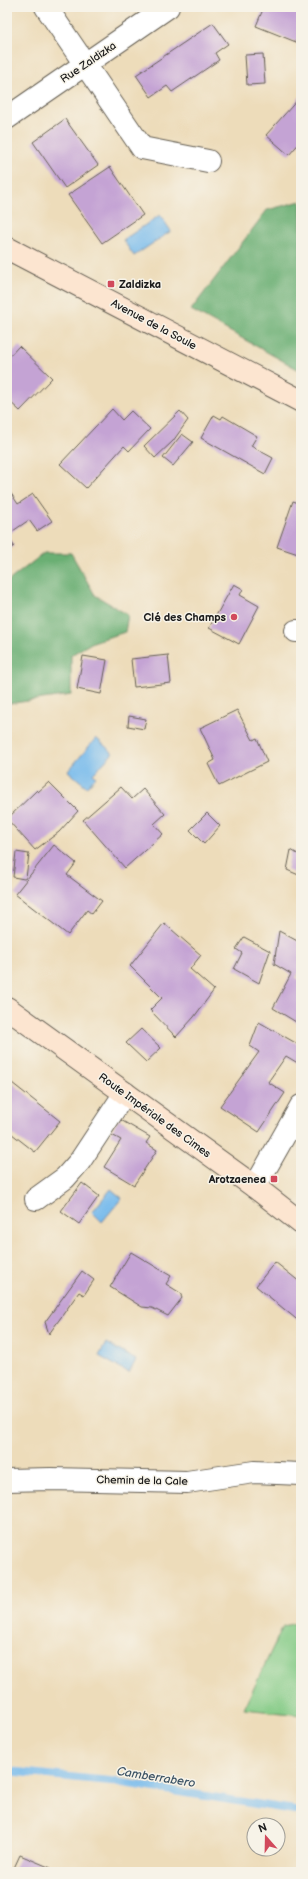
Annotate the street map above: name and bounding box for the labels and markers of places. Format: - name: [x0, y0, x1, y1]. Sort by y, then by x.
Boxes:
- place label: Zaldizka: [119, 278, 161, 291]
- marker: Zaldizka: [106, 279, 116, 289]
- place label: Clé des Champs: [144, 611, 227, 624]
- marker: Clé des Champs: [229, 612, 239, 622]
- place label: Arotzaenea: [208, 1173, 266, 1186]
- marker: Arotzaenea: [269, 1174, 279, 1184]

